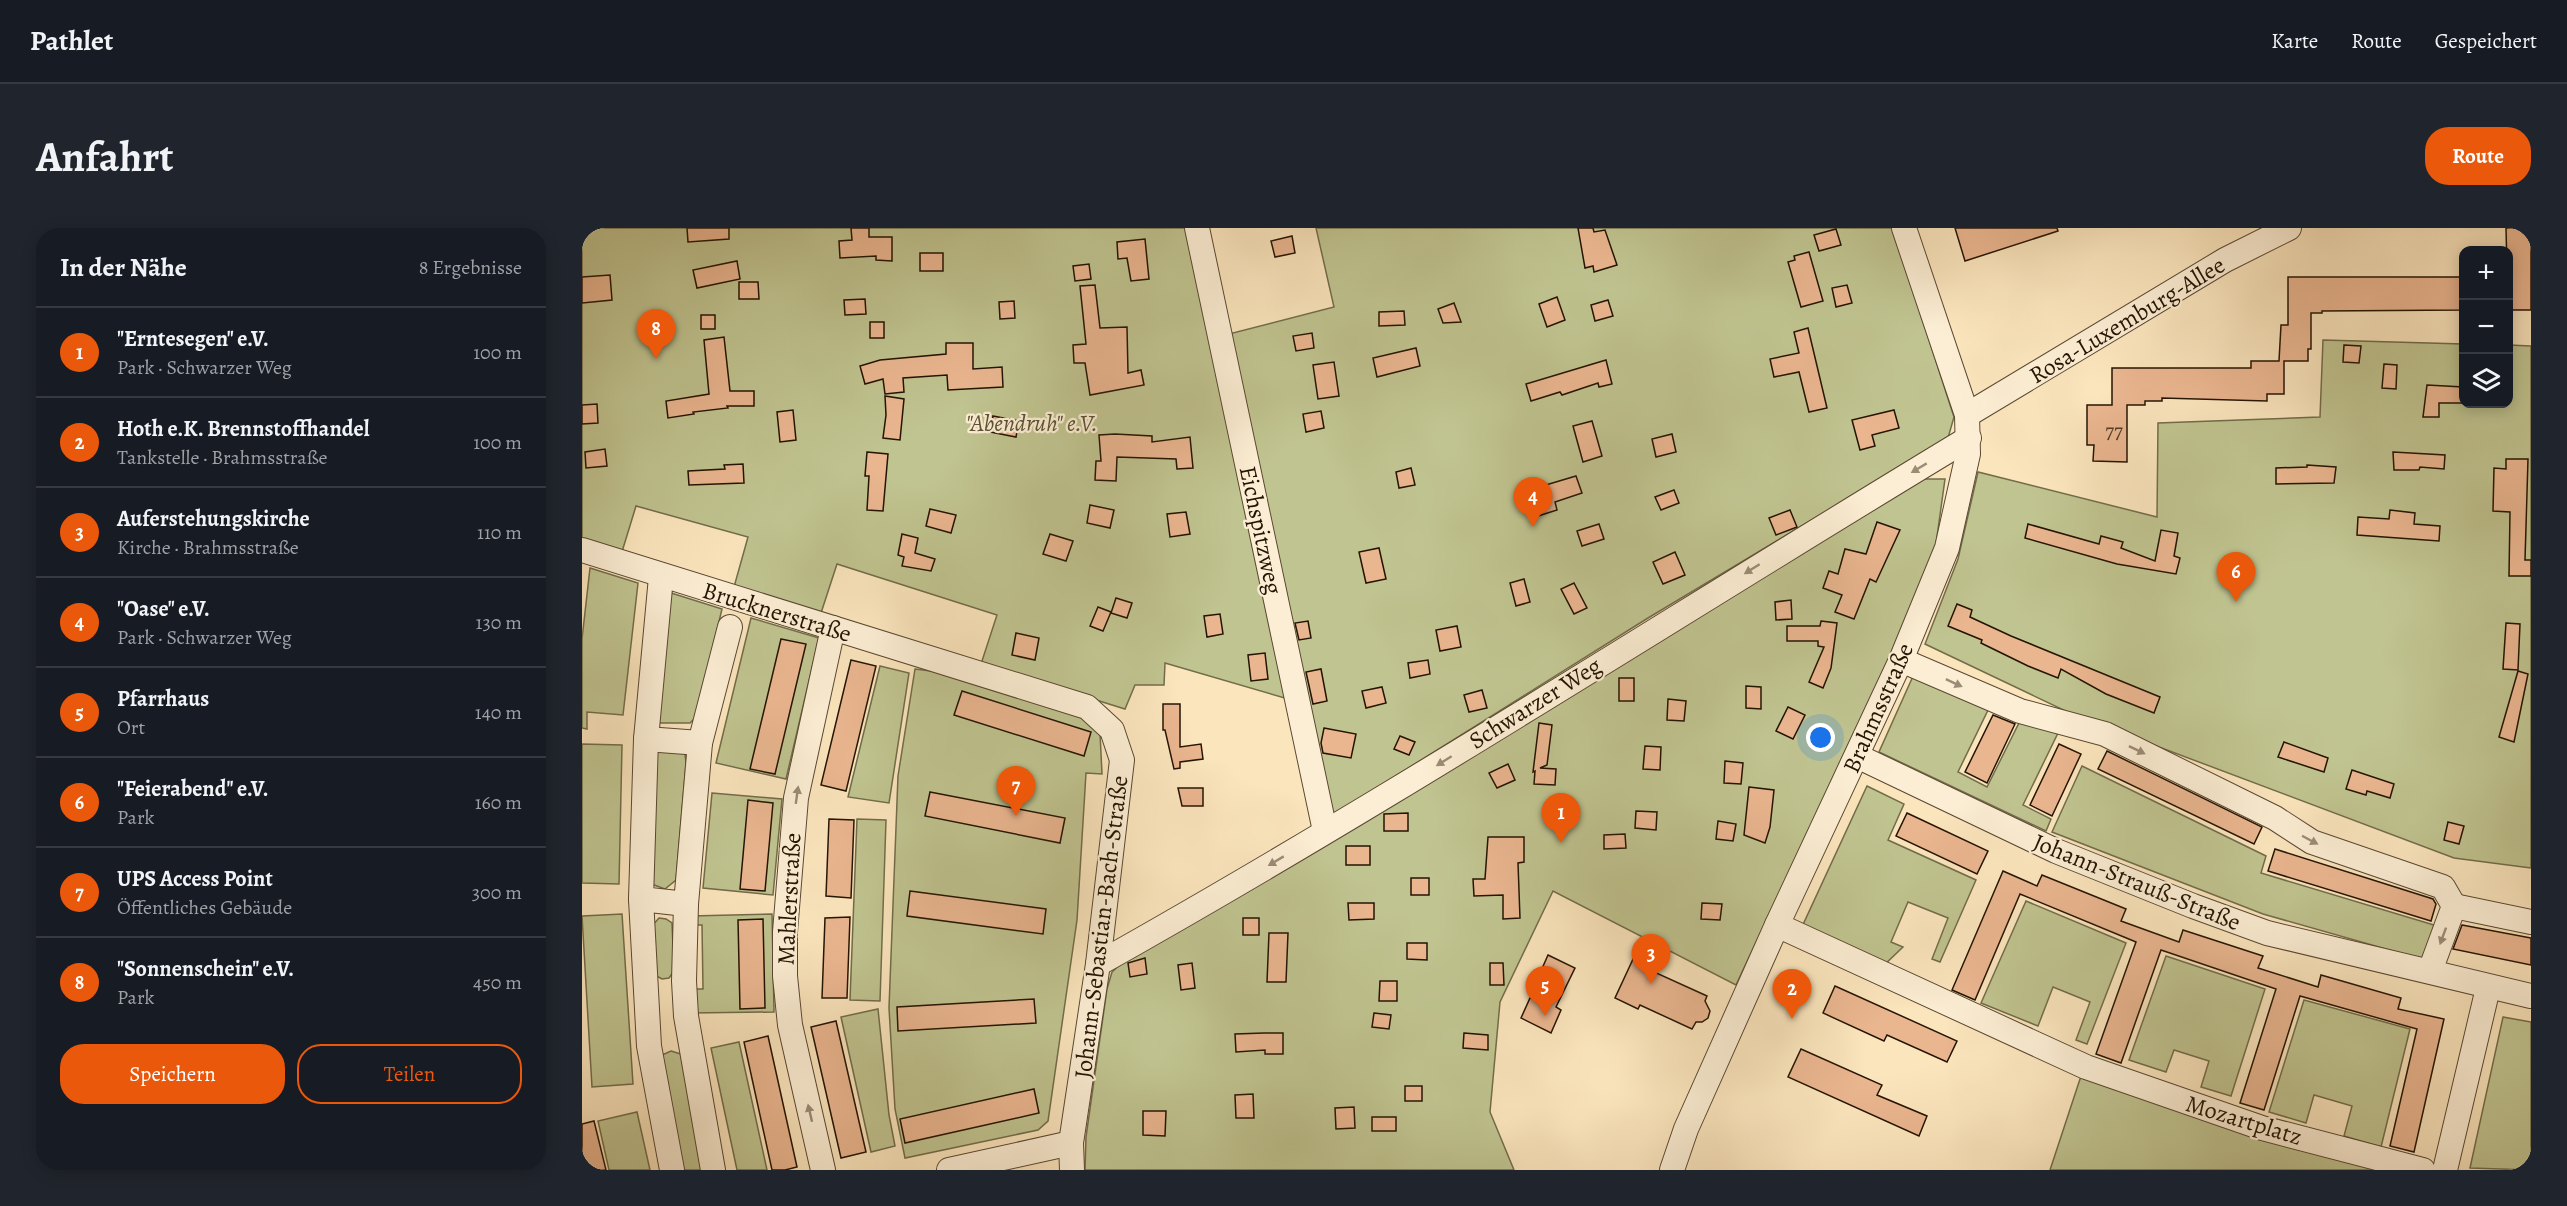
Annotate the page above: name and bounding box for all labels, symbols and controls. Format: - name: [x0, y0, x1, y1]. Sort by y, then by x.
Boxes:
- text: Pathlet: [30, 22, 113, 60]
- text: Karte: [2271, 27, 2318, 55]
- text: Route: [2351, 27, 2402, 55]
- text: Gespeichert: [2435, 27, 2537, 55]
- button: Route: [2425, 127, 2531, 185]
- text: Anfahrt: [36, 128, 173, 185]
- map controls: [2459, 246, 2513, 408]
- button: +: [2459, 246, 2513, 300]
- street label: Rosa-Luxemburg-Allee: [2023, 249, 2231, 391]
- text: In der Nähe: [60, 250, 187, 285]
- text: 8 Ergebnisse: [419, 254, 522, 281]
- button: −: [2459, 300, 2513, 354]
- pin: 8: [636, 310, 676, 359]
- text: "Erntesegen" e.V.: [117, 324, 269, 354]
- text: 1: [76, 339, 83, 366]
- text: 100 m: [473, 339, 522, 366]
- text: Park · Schwarzer Weg: [117, 354, 292, 381]
- button: layers: [2459, 354, 2513, 408]
- park label: "Abendruh" e.V.: [966, 407, 1098, 439]
- text: Hoth e.K. Brennstoffhandel: [117, 414, 369, 444]
- house number: 77: [2105, 417, 2123, 445]
- text: 2: [75, 429, 84, 456]
- text: 100 m: [473, 429, 522, 456]
- text: Tankstelle · Brahmsstraße: [117, 444, 327, 471]
- street label: Eichspitzweg: [1232, 463, 1290, 597]
- one-way arrow: [1911, 463, 1927, 474]
- pin: 4: [1514, 478, 1552, 527]
- text: Auferstehungskirche: [117, 504, 310, 534]
- text: 3: [75, 519, 84, 546]
- text: 110 m: [477, 519, 522, 546]
- text: Kirche · Brahmsstraße: [117, 534, 299, 561]
- pin: 6: [2216, 552, 2256, 602]
- one-way arrow: [1744, 564, 1760, 575]
- street label: Brucknerstraße: [699, 574, 855, 650]
- text: "Oase" e.V.: [117, 594, 210, 624]
- text: 4: [75, 609, 84, 636]
- text: 130 m: [476, 609, 522, 636]
- text: Park · Schwarzer Weg: [117, 624, 292, 651]
- street label: Brahmsstraße: [1835, 638, 1921, 778]
- street label: Schwarzer Weg: [1463, 650, 1607, 756]
- one-way arrow: [1946, 679, 1963, 688]
- text: Pfarrhaus: [117, 684, 209, 714]
- text: 5: [75, 699, 84, 726]
- text: 140 m: [475, 699, 522, 726]
- text: Ort: [117, 714, 145, 741]
- your location: [1806, 723, 1835, 752]
- one-way arrow: [2129, 745, 2146, 755]
- one-way arrow: [1435, 755, 1452, 766]
- pin: 7: [996, 766, 1036, 816]
- text: "Feierabend" e.V.: [117, 774, 268, 804]
- street label: Johann-Sebastian-Bach-Straße: [1067, 774, 1135, 1080]
- one-way arrow: [793, 785, 802, 804]
- text: 6: [75, 789, 84, 816]
- text: 160 m: [475, 789, 522, 816]
- pin: 1: [1542, 794, 1580, 843]
- text: Park: [117, 804, 155, 831]
- street label: Johann-Strauß-Straße: [2029, 826, 2245, 938]
- street label: Mahlerstraße: [770, 832, 808, 966]
- one-way arrow: [2302, 835, 2319, 845]
- one-way arrow: [1268, 855, 1284, 866]
- text: UPS Access Point: [117, 864, 273, 894]
- text: 7: [75, 879, 84, 906]
- text: 300 m: [472, 879, 522, 906]
- text: Öffentliches Gebäude: [117, 894, 292, 921]
- one-way arrow: [2438, 927, 2447, 945]
- pin: 3: [1632, 934, 1670, 984]
- text: "Sonnenschein" e.V.: [117, 954, 294, 984]
- pin: 5: [1526, 966, 1564, 1016]
- text: 8: [75, 969, 84, 996]
- text: 450 m: [473, 969, 522, 996]
- pin: 2: [1772, 970, 1812, 1019]
- text: Park: [117, 984, 155, 1011]
- button: Speichern: [60, 1044, 285, 1104]
- button: Teilen: [297, 1044, 522, 1104]
- street label: Mozartplatz: [2182, 1087, 2306, 1153]
- one-way arrow: [804, 1104, 814, 1122]

